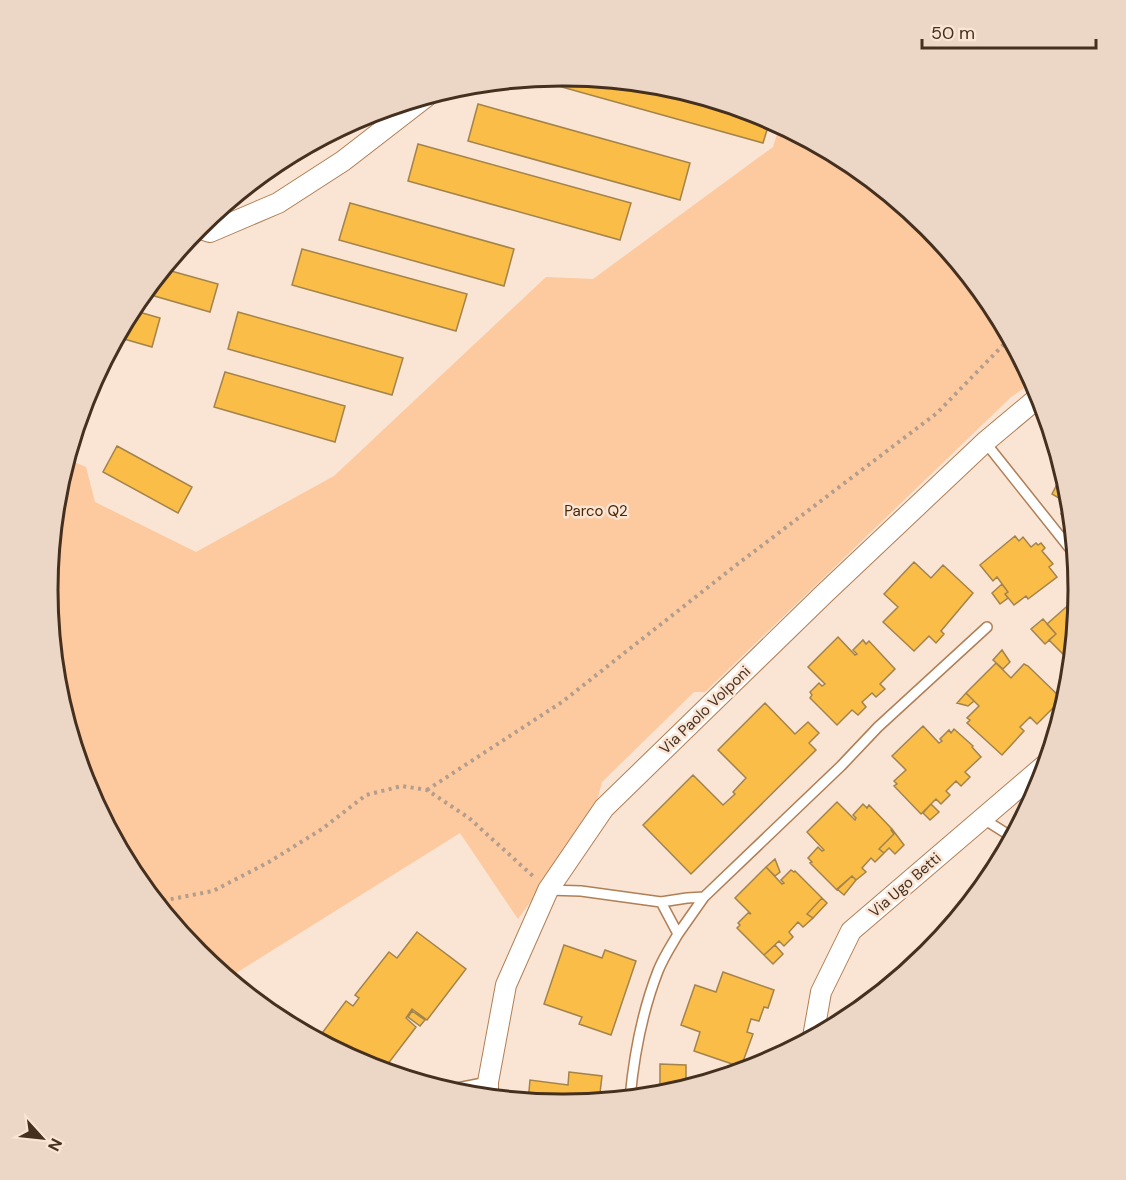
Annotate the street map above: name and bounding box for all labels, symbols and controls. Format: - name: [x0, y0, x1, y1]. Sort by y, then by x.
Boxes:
- scale bar: [922, 12, 1096, 50]
- text: 50 m: [931, 21, 975, 45]
- park label: Parco Q2: [564, 501, 628, 521]
- street label: Via Paolo Volponi: [655, 661, 755, 759]
- street label: Via Ugo Betti: [865, 848, 945, 922]
- north arrow: [12, 1108, 72, 1168]
- text: N: [43, 1135, 67, 1155]

